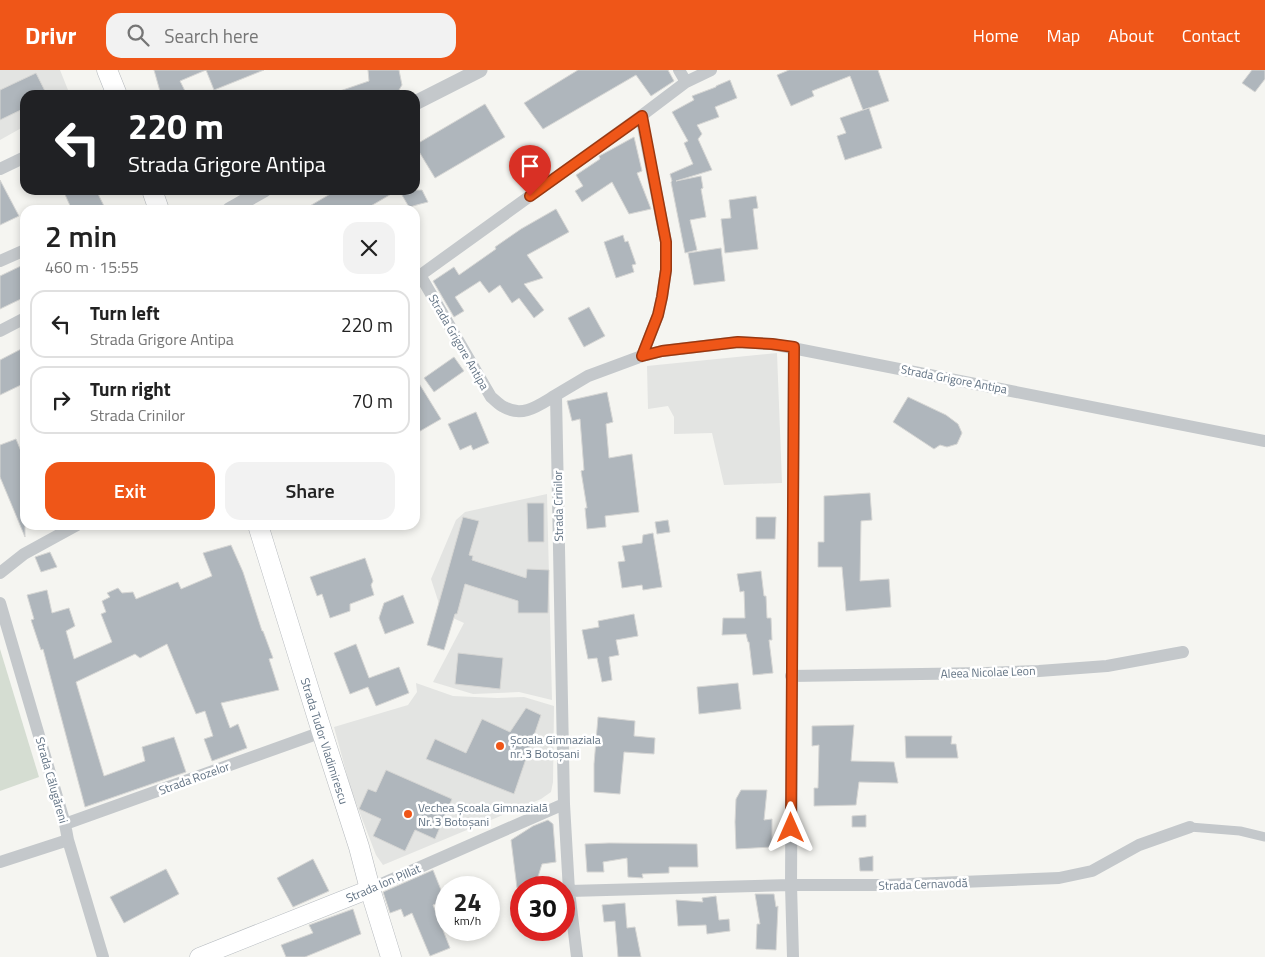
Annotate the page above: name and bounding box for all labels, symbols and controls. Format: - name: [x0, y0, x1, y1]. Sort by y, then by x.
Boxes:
- search box: [106, 13, 456, 58]
- text: Drivr: [25, 17, 76, 53]
- icon: search: [124, 21, 152, 49]
- text: Search here: [164, 21, 259, 50]
- text: Home: [973, 22, 1019, 49]
- text: Map: [1047, 22, 1080, 49]
- text: About: [1108, 22, 1154, 49]
- text: Contact: [1182, 22, 1240, 49]
- text: 220 m: [128, 99, 224, 153]
- icon: left: [45, 110, 110, 175]
- pin: [509, 145, 551, 196]
- text: Strada Grigore Antipa: [128, 147, 326, 181]
- icon: arrive: [516, 152, 544, 180]
- text: 2 min: [45, 213, 117, 259]
- button: close: [343, 222, 395, 274]
- text: 460 m · 15:55: [45, 255, 139, 279]
- street label: Strada Grigore Antipa: [424, 291, 494, 393]
- text: Turn left: [90, 298, 160, 327]
- icon: left: [47, 310, 75, 338]
- text: 220 m: [341, 310, 393, 339]
- text: Strada Grigore Antipa: [90, 327, 234, 351]
- street label: Strada Grigore Antipa: [899, 359, 1009, 399]
- text: Turn right: [90, 374, 171, 403]
- icon: right: [47, 386, 75, 414]
- text: 70 m: [352, 386, 393, 415]
- text: Strada Crinilor: [90, 403, 185, 427]
- button: Exit: [45, 462, 215, 520]
- button: Share: [225, 462, 395, 520]
- street label: Strada Crinilor: [548, 470, 568, 542]
- street label: Aleea Nicolae Leon: [940, 661, 1036, 683]
- street label: Strada Tudor Vladimirescu: [296, 675, 354, 807]
- place label: Școala Gimnaziala nr. 3 Botoșani: [510, 730, 601, 763]
- street label: Strada Călugăreni: [31, 735, 73, 825]
- marker: Școala Gimnaziala nr. 3 Botoșani: [494, 740, 506, 752]
- street label: Strada Rozelor: [156, 756, 232, 800]
- place label: Vechea Școala Gimnazială Nr. 3 Botoșani: [418, 798, 548, 831]
- position arrow: [764, 801, 816, 853]
- marker: Vechea Școala Gimnazială Nr. 3 Botoșani: [402, 808, 414, 820]
- street label: Strada Ion Pillat: [343, 858, 424, 907]
- street label: Strada Cernavodă: [878, 873, 968, 895]
- speed limit sign: 30: [510, 876, 575, 941]
- text: 24: [453, 883, 482, 921]
- text: km/h: [454, 911, 481, 930]

